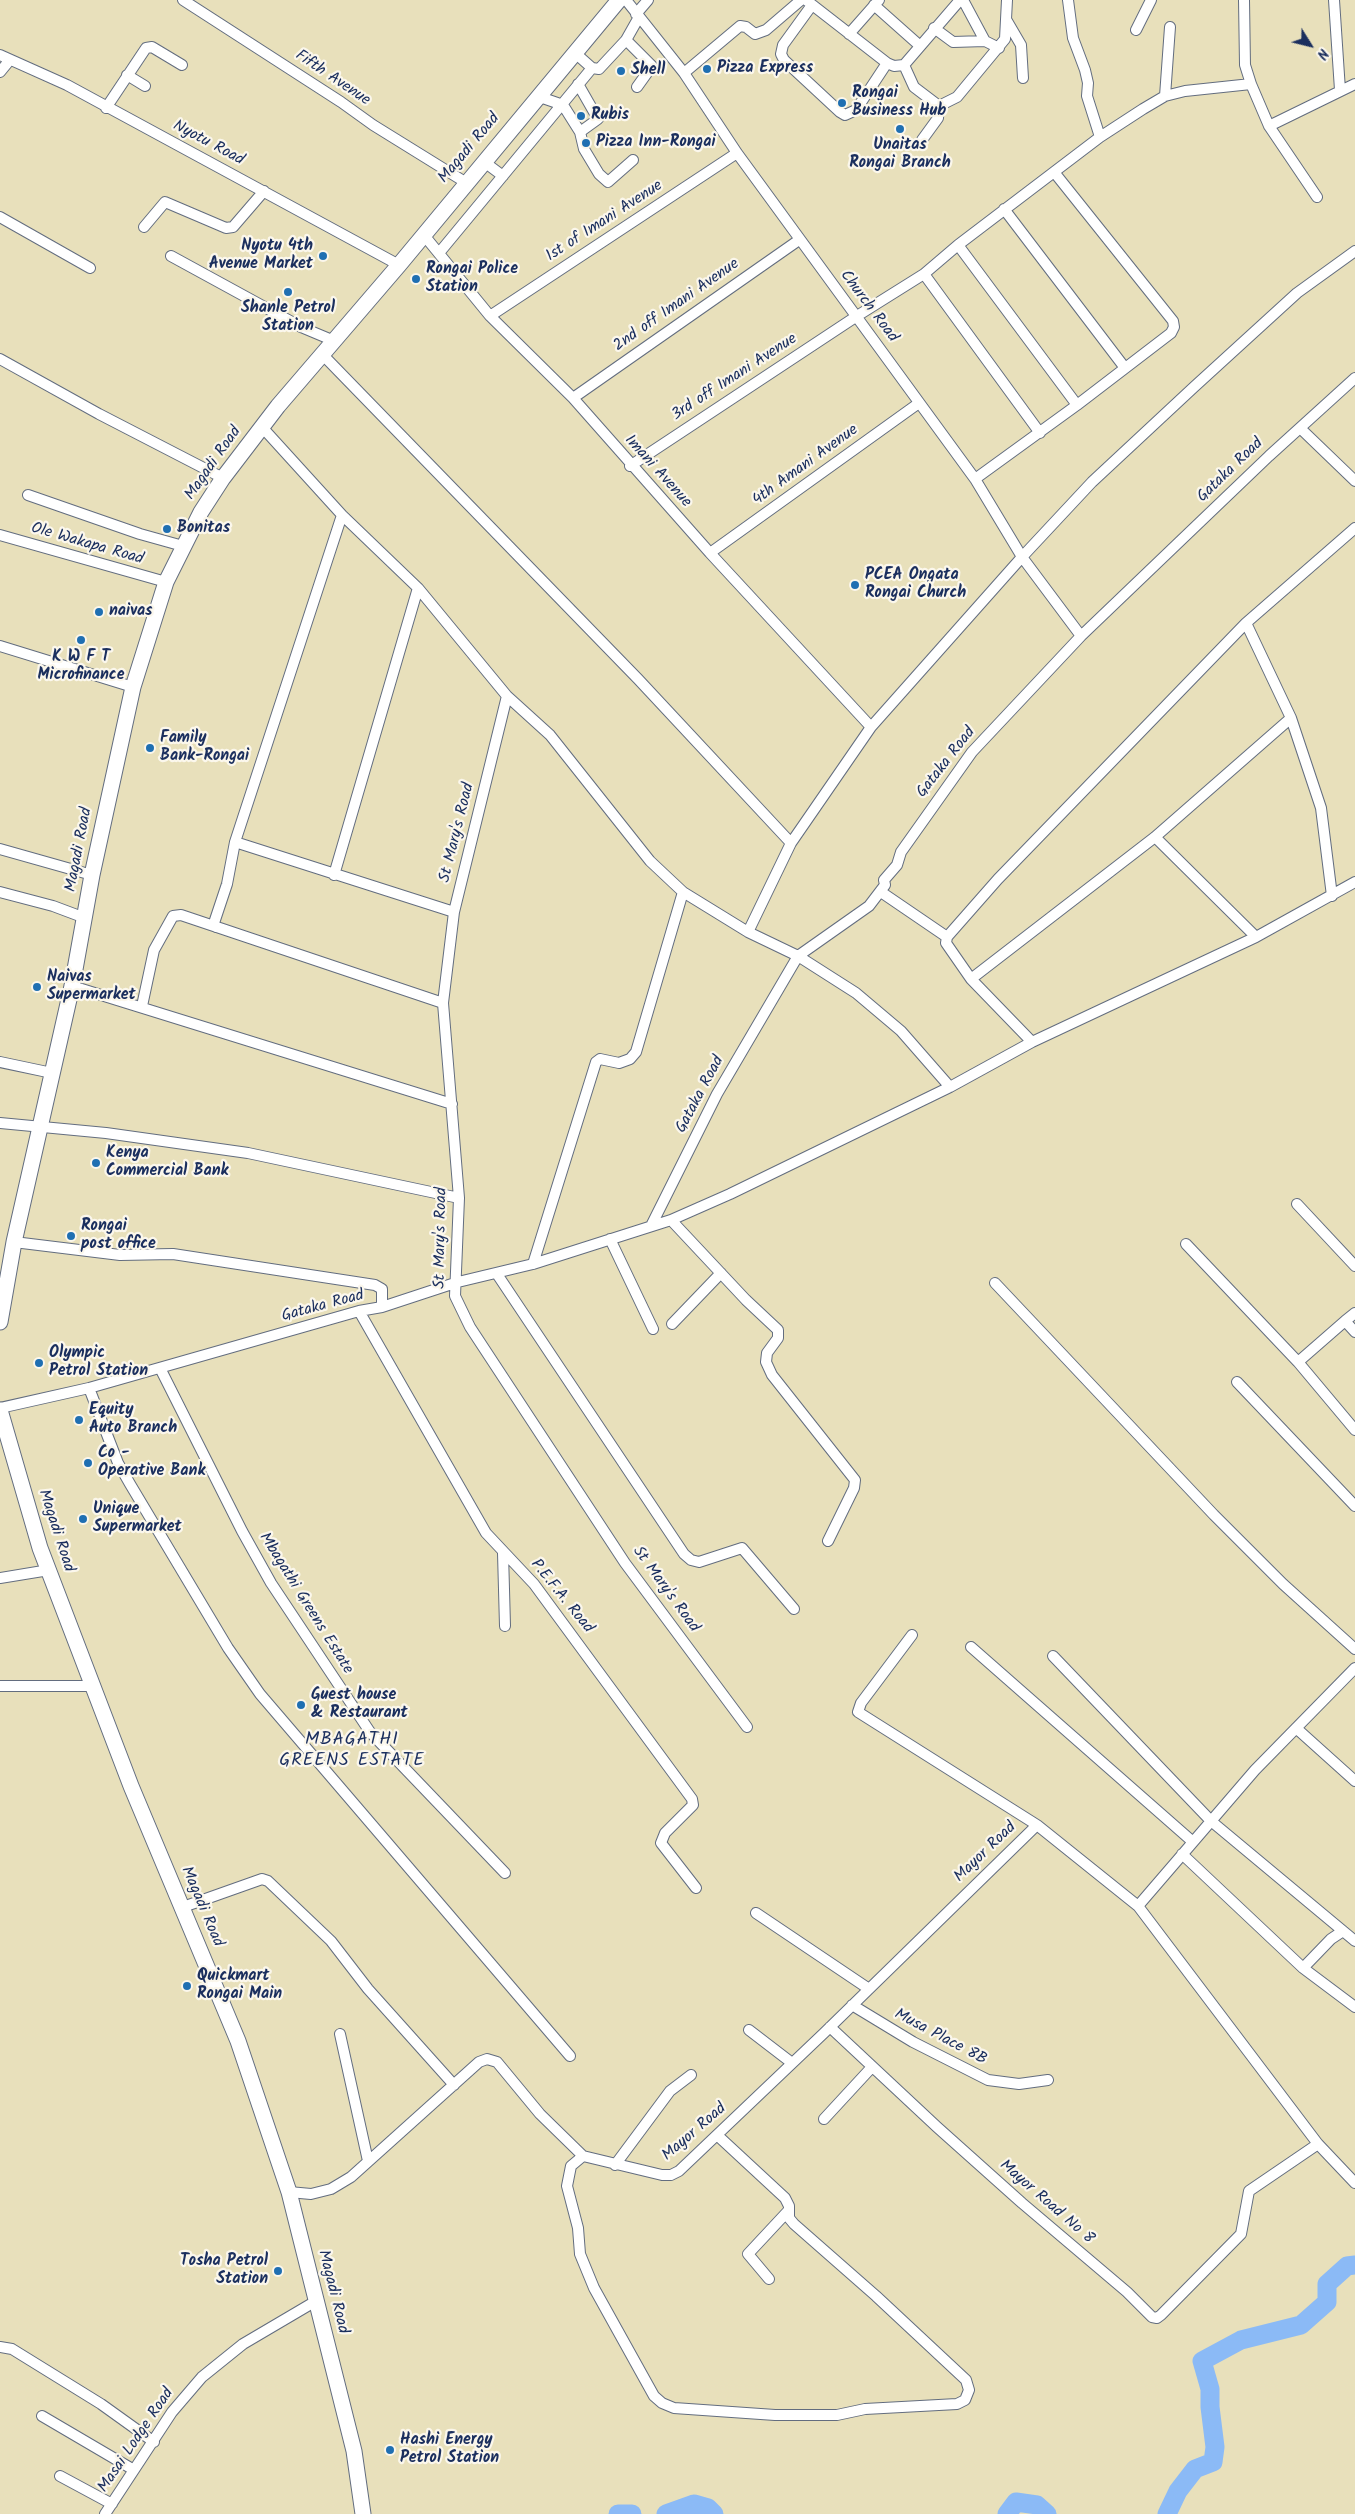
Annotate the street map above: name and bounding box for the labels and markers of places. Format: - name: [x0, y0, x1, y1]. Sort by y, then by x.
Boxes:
- place label: Pizza Express: [717, 59, 813, 79]
- place label: Shell: [631, 61, 665, 81]
- marker: Pizza Express: [701, 63, 713, 75]
- marker: Shell: [615, 65, 627, 77]
- place label: Rongai Business Hub: [852, 84, 946, 122]
- marker: Rongai Business Hub: [836, 97, 848, 109]
- place label: Rubis: [591, 106, 629, 126]
- marker: Rubis: [575, 110, 587, 122]
- marker: Unaitas Rongai Branch: [894, 123, 906, 135]
- place label: Pizza Inn-Rongai: [596, 133, 716, 153]
- place label: Unaitas Rongai Branch: [849, 136, 951, 174]
- marker: Pizza Inn-Rongai: [580, 137, 592, 149]
- place label: Nyotu 4th Avenue Market: [209, 237, 313, 275]
- marker: Nyotu 4th Avenue Market: [317, 250, 329, 262]
- place label: Rongai Police Station: [426, 260, 518, 298]
- marker: Rongai Police Station: [410, 273, 422, 285]
- marker: Shanle Petrol Station: [282, 286, 294, 298]
- place label: Shanle Petrol Station: [241, 299, 335, 337]
- place label: Bonitas: [177, 519, 230, 539]
- marker: Bonitas: [161, 523, 173, 535]
- place label: PCEA Ongata Rongai Church: [865, 566, 966, 604]
- marker: PCEA Ongata Rongai Church: [849, 579, 861, 591]
- place label: naivas: [109, 602, 153, 622]
- marker: naivas: [93, 606, 105, 618]
- marker: K W F T Microfinance: [75, 634, 87, 646]
- place label: K W F T Microfinance: [38, 648, 124, 686]
- place label: Family Bank-Rongai: [160, 729, 249, 767]
- marker: Family Bank-Rongai: [144, 742, 156, 754]
- place label: Naivas Supermarket: [47, 968, 136, 1006]
- marker: Naivas Supermarket: [31, 981, 43, 993]
- place label: Kenya Commercial Bank: [106, 1144, 228, 1182]
- marker: Kenya Commercial Bank: [90, 1157, 102, 1169]
- place label: Rongai post office: [81, 1217, 156, 1255]
- marker: Rongai post office: [65, 1230, 77, 1242]
- place label: Olympic Petrol Station: [49, 1344, 148, 1382]
- marker: Olympic Petrol Station: [33, 1357, 45, 1369]
- place label: Equity Auto Branch: [89, 1401, 177, 1439]
- marker: Equity Auto Branch: [73, 1414, 85, 1426]
- place label: Co - Operative Bank: [98, 1444, 205, 1482]
- marker: Co - Operative Bank: [82, 1457, 94, 1469]
- place label: Unique Supermarket: [93, 1500, 182, 1538]
- marker: Unique Supermarket: [77, 1513, 89, 1525]
- place label: Guest house & Restaurant: [311, 1686, 408, 1724]
- marker: Guest house & Restaurant: [295, 1699, 307, 1711]
- place label: Quickmart Rongai Main: [197, 1967, 282, 2005]
- marker: Quickmart Rongai Main: [181, 1980, 193, 1992]
- place label: Tosha Petrol Station: [180, 2252, 268, 2290]
- marker: Tosha Petrol Station: [272, 2265, 284, 2277]
- place label: Hashi Energy Petrol Station: [400, 2431, 499, 2469]
- marker: Hashi Energy Petrol Station: [384, 2444, 396, 2456]

